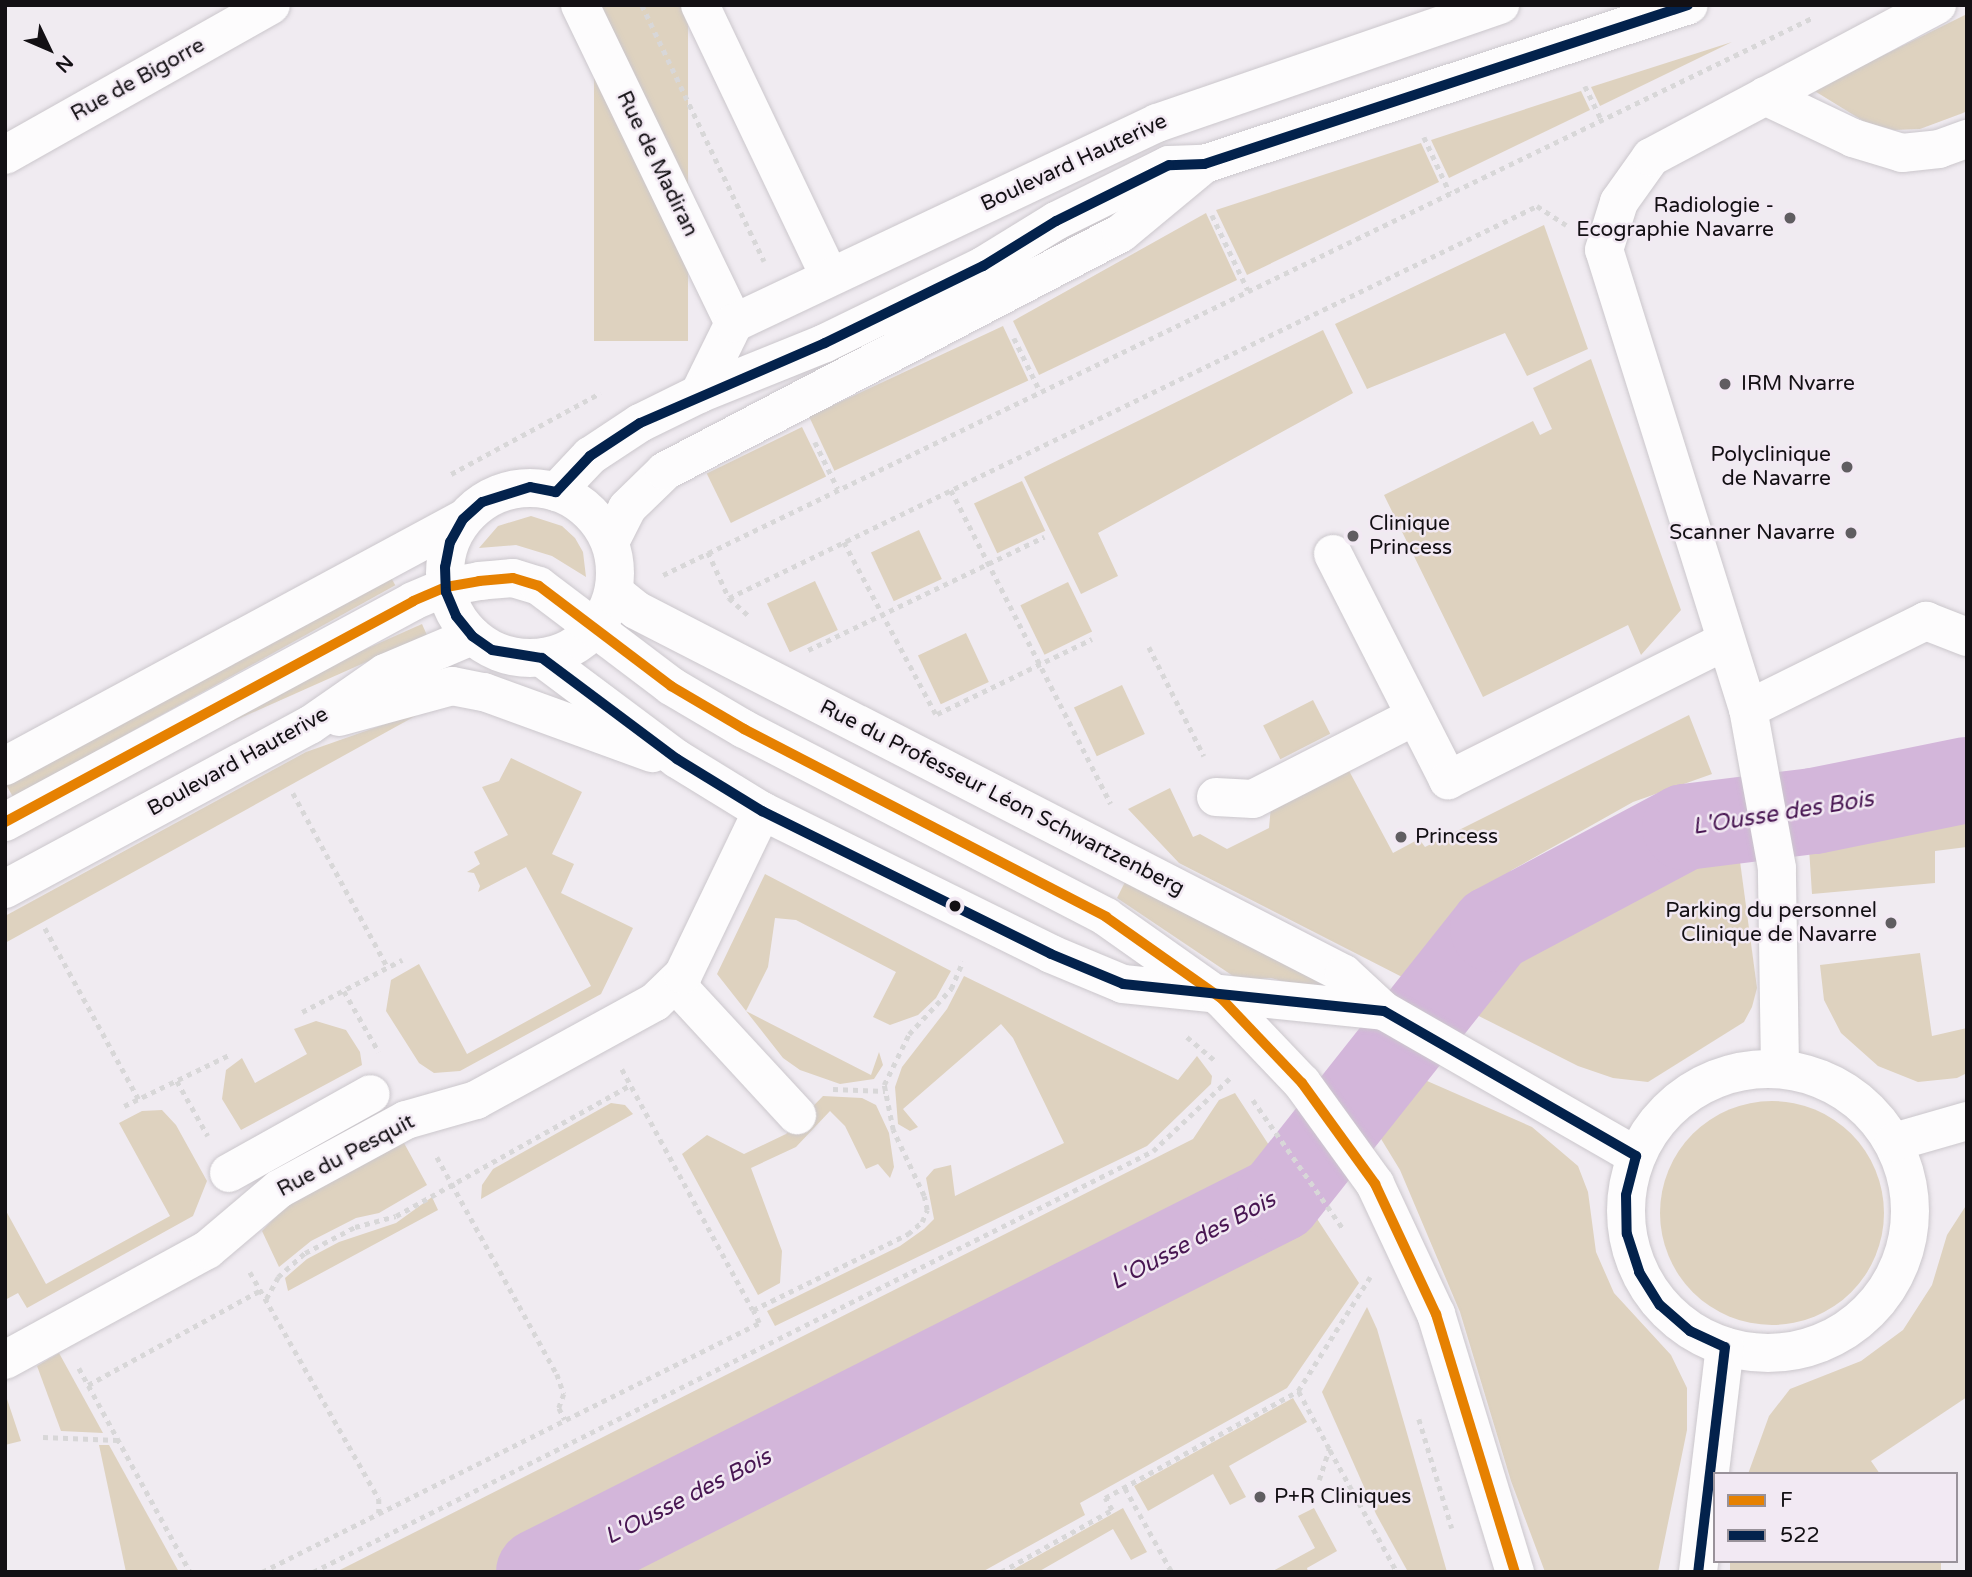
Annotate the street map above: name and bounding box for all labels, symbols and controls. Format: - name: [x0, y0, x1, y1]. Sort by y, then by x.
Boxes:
- north arrow: [14, 14, 84, 84]
- street label: Rue de Bigorre: [67, 33, 209, 127]
- text: N: [51, 50, 77, 77]
- street label: Rue de Madiran: [611, 87, 703, 241]
- street label: Boulevard Hauterive: [977, 109, 1171, 217]
- place label: Radiologie - Ecographie Navarre: [1576, 193, 1774, 243]
- marker: Radiologie - Ecographie Navarre: [1780, 208, 1800, 228]
- place label: IRM Nvarre: [1741, 371, 1855, 397]
- marker: IRM Nvarre: [1715, 374, 1735, 394]
- place label: Polyclinique de Navarre: [1710, 442, 1831, 492]
- marker: Polyclinique de Navarre: [1837, 457, 1857, 477]
- place label: Clinique Princess: [1369, 511, 1452, 561]
- place label: Scanner Navarre: [1669, 520, 1835, 546]
- marker: Scanner Navarre: [1841, 523, 1861, 543]
- marker: Clinique Princess: [1343, 526, 1363, 546]
- street label: Rue du Professeur Léon Schwartzenberg: [815, 695, 1189, 901]
- street label: Boulevard Hauterive: [143, 702, 333, 822]
- water label: L'Ousse des Bois: [1690, 785, 1876, 841]
- place label: Princess: [1415, 824, 1498, 850]
- marker: Princess: [1393, 829, 1409, 845]
- place label: Parking du personnel Clinique de Navarre: [1665, 898, 1877, 948]
- unlabelled marker: [948, 899, 962, 913]
- marker: Parking du personnel Clinique de Navarre: [1883, 915, 1899, 931]
- street label: Rue du Pesquit: [273, 1109, 419, 1203]
- water label: L'Ousse des Bois: [1106, 1186, 1280, 1296]
- water label: L'Ousse des Bois: [600, 1443, 776, 1551]
- legend: [1713, 1472, 1958, 1563]
- place label: P+R Cliniques: [1274, 1484, 1411, 1510]
- text: F: [1780, 1488, 1793, 1513]
- marker: P+R Cliniques: [1252, 1489, 1268, 1505]
- text: 522: [1780, 1523, 1820, 1548]

